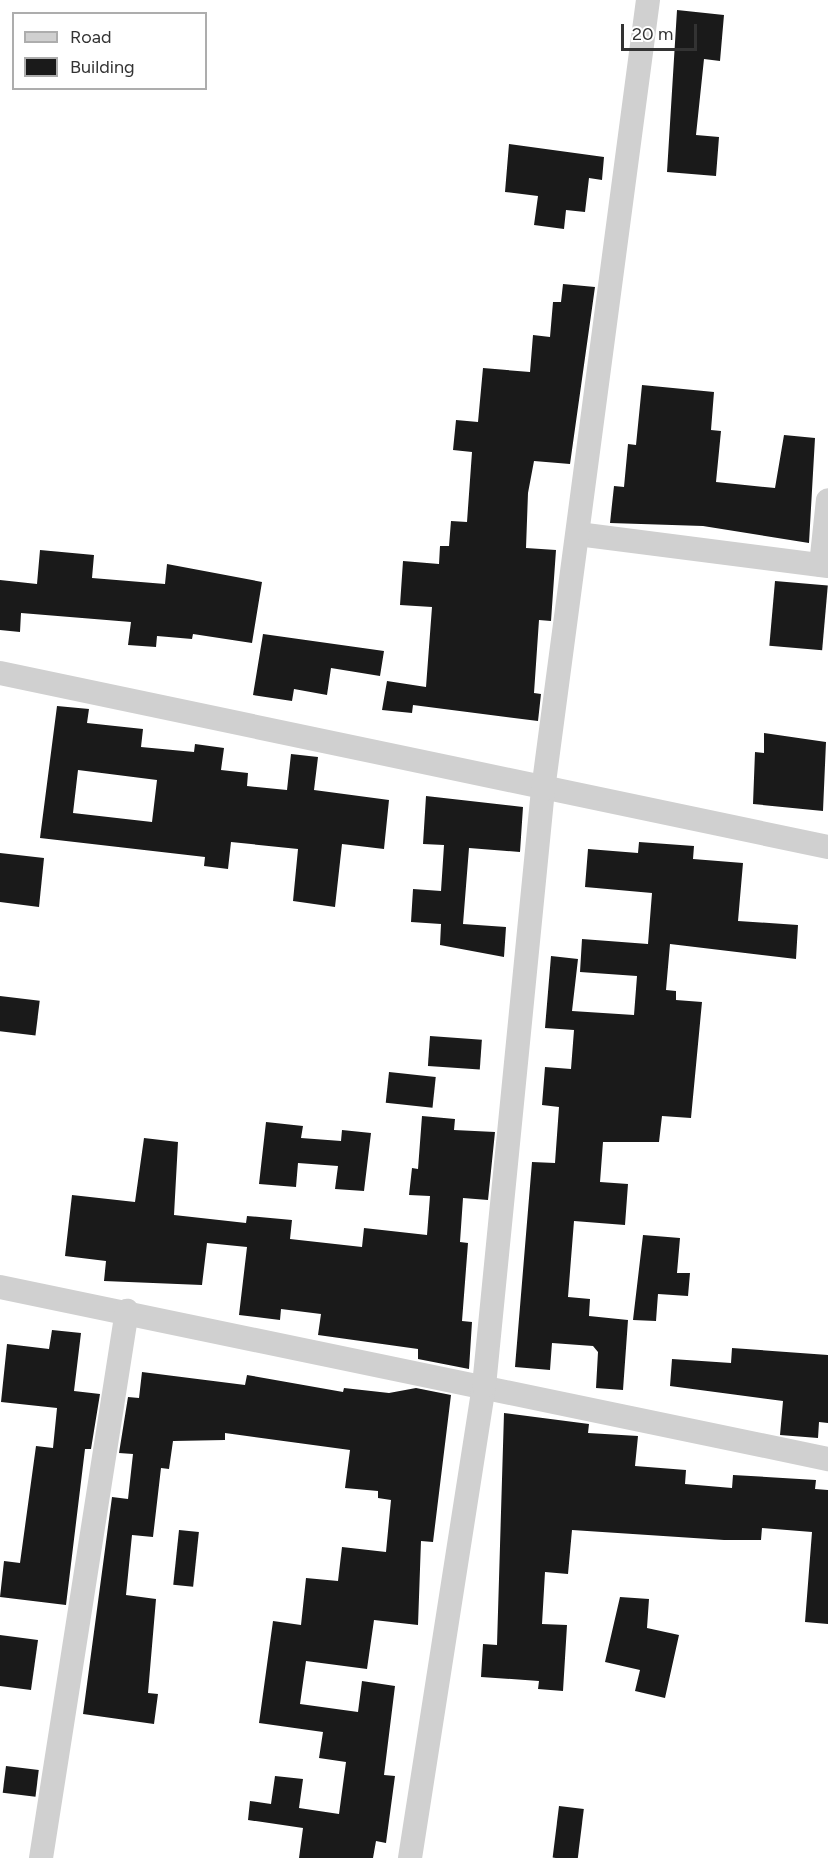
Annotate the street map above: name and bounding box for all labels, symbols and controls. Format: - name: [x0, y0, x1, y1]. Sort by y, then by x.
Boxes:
- legend: [12, 12, 207, 90]
- scale bar: [624, 12, 700, 50]
- text: 20 m: [632, 23, 673, 45]
- text: Road: [70, 26, 111, 48]
- text: Building: [70, 56, 135, 78]

